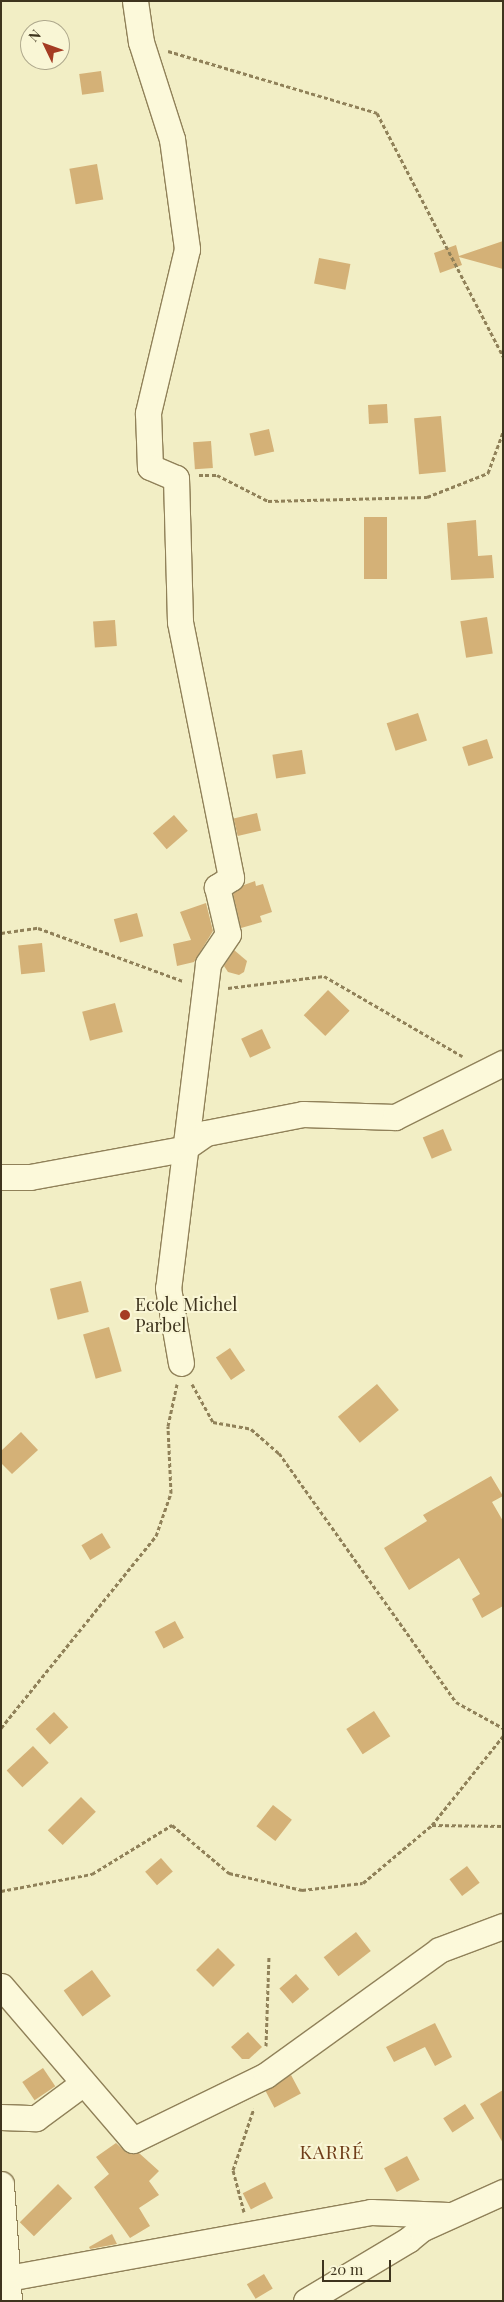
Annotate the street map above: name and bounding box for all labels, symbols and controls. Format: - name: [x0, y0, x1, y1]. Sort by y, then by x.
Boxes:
- north arrow: [20, 20, 70, 70]
- text: N: [24, 25, 45, 45]
- place label: Ecole Michel Parbel: [135, 1294, 237, 1336]
- marker: Ecole Michel Parbel: [119, 1309, 131, 1321]
- district label: KARRÉ: [299, 2141, 365, 2163]
- scale bar: [324, 2250, 393, 2282]
- text: 20 m: [330, 2259, 363, 2279]

